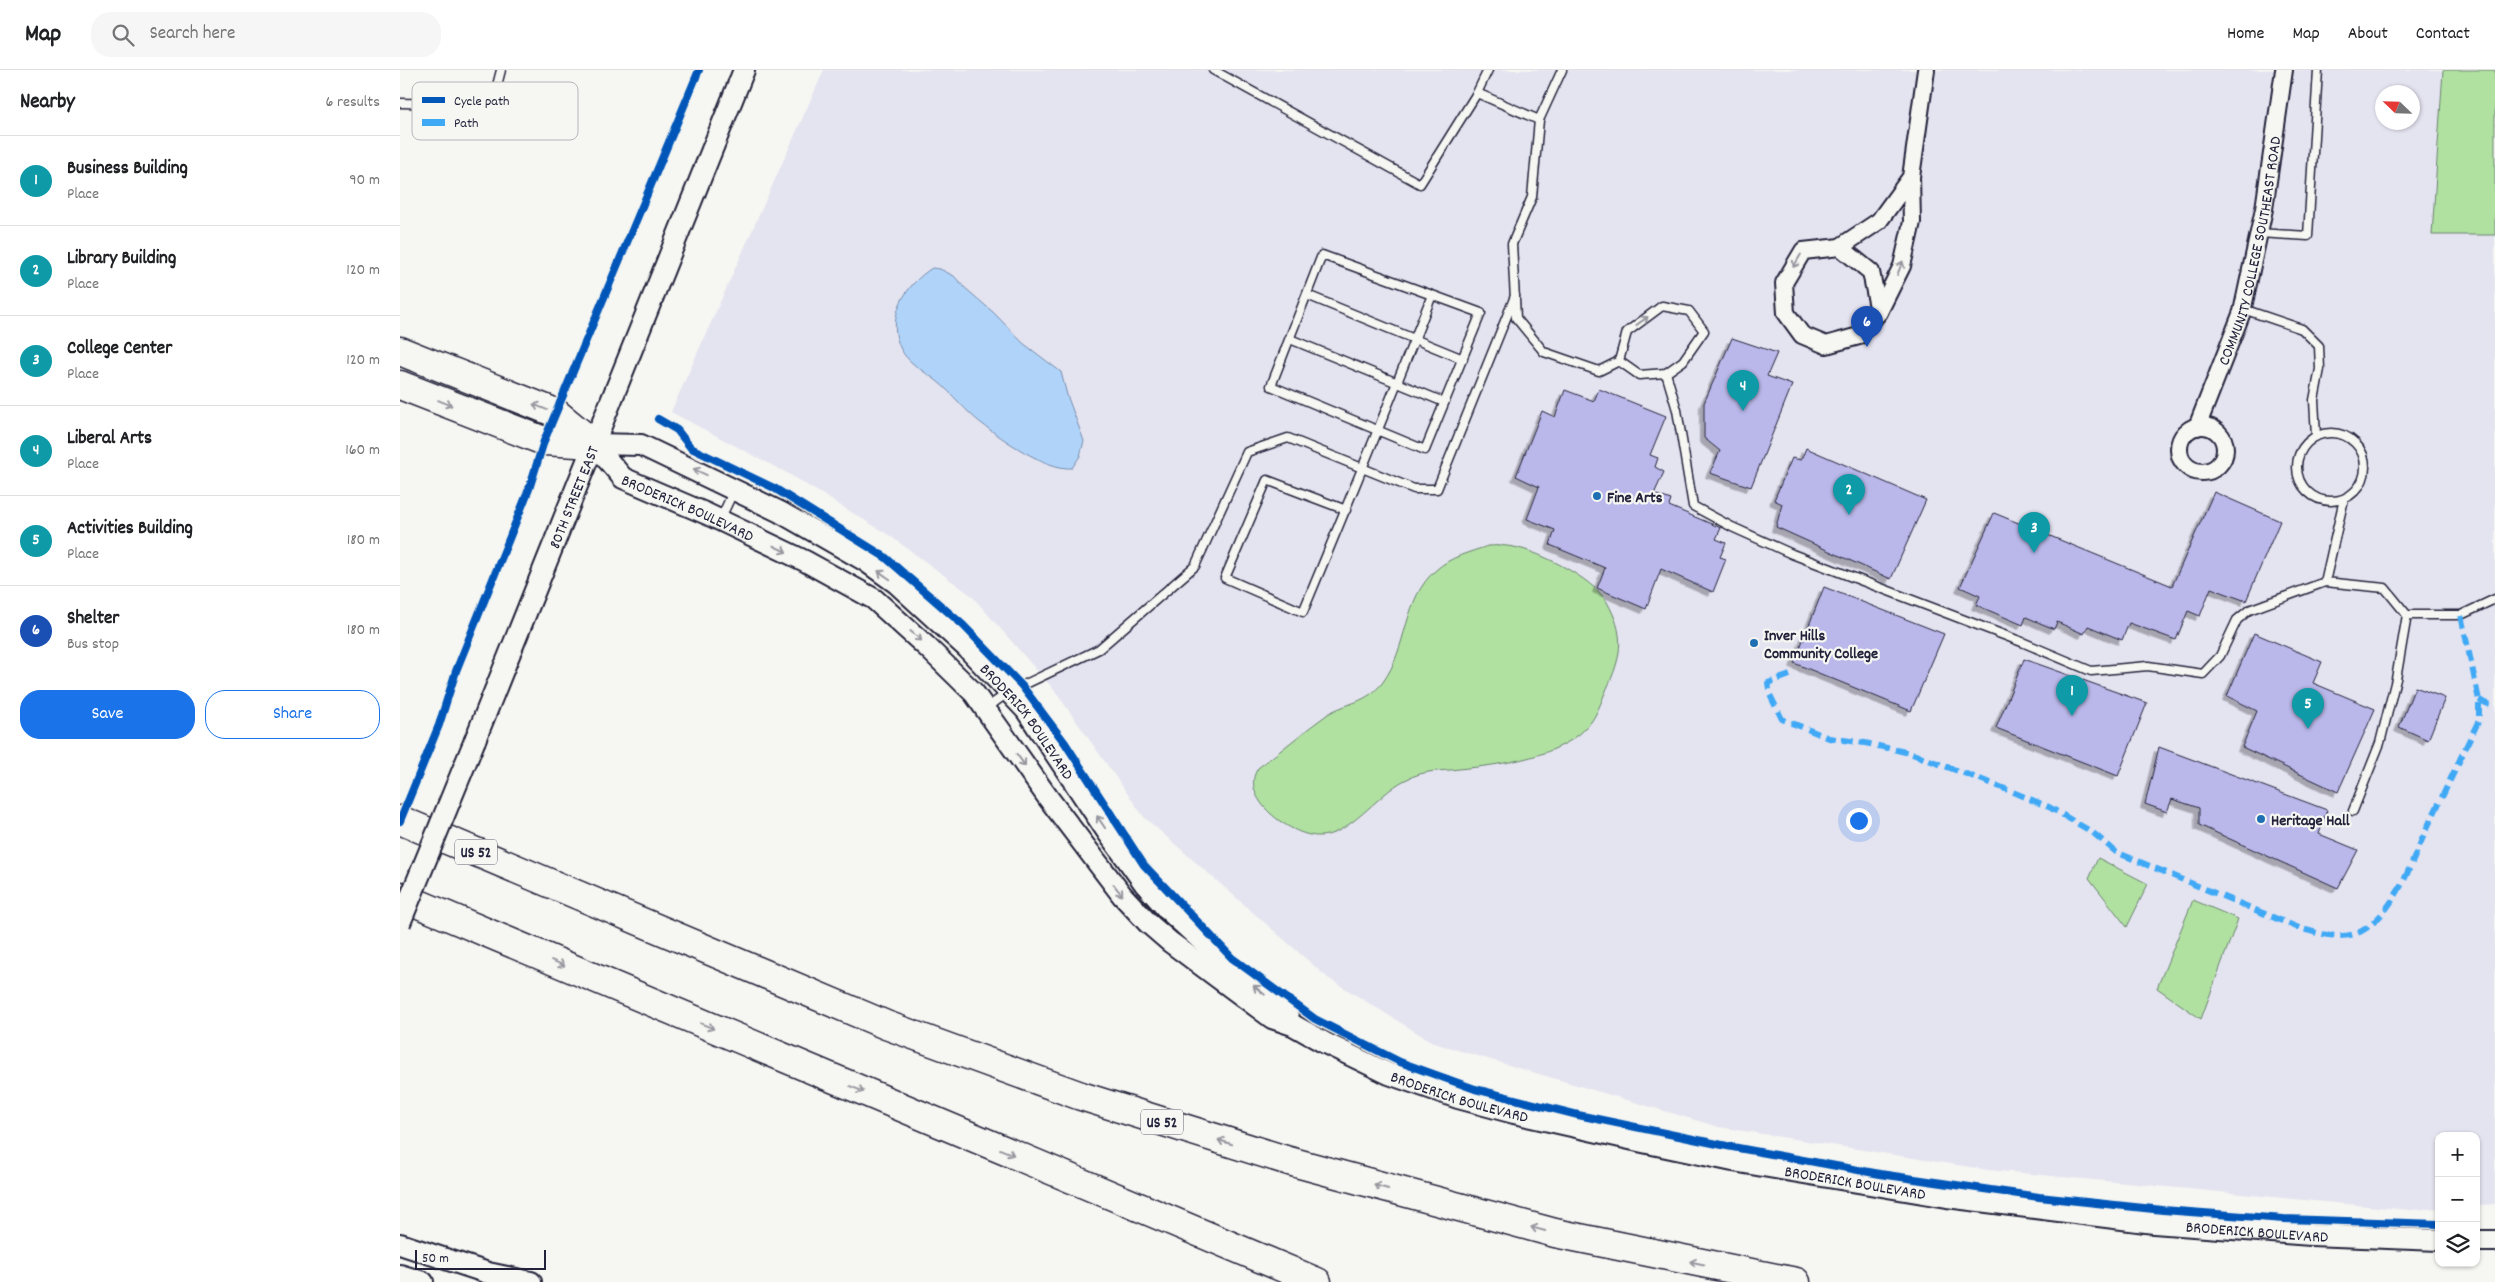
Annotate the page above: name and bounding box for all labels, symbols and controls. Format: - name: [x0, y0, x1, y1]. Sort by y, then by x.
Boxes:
- search box: [91, 12, 441, 57]
- text: Map: [25, 18, 61, 52]
- icon: search: [109, 21, 137, 49]
- text: Search here: [149, 21, 235, 48]
- text: Home: [2227, 22, 2264, 47]
- text: Map: [2292, 22, 2320, 47]
- text: About: [2348, 22, 2388, 47]
- text: Contact: [2416, 22, 2470, 47]
- legend: [412, 82, 578, 140]
- north arrow: [2375, 85, 2420, 130]
- text: Nearby: [20, 88, 75, 118]
- text: 6 results: [325, 91, 380, 114]
- text: Cycle path: [454, 92, 510, 112]
- text: Path: [454, 114, 479, 134]
- street label: COMMUNITY COLLEGE SOUTHEAST ROAD: [2213, 135, 2288, 369]
- text: Business Building: [67, 156, 188, 183]
- text: 1: [34, 169, 38, 192]
- text: 90 m: [349, 169, 380, 192]
- text: Place: [67, 183, 99, 206]
- text: Library Building: [67, 246, 176, 273]
- one-way arrow: [1791, 254, 1801, 268]
- text: 2: [33, 259, 40, 282]
- text: 120 m: [346, 259, 380, 282]
- one-way arrow: [1896, 261, 1906, 276]
- text: Place: [67, 273, 99, 296]
- pin: 6: [1851, 306, 1883, 347]
- one-way arrow: [1635, 316, 1649, 326]
- text: College Center: [67, 336, 172, 363]
- text: 3: [32, 349, 40, 372]
- text: 120 m: [346, 349, 380, 372]
- text: Place: [67, 363, 99, 386]
- pin: 4: [1727, 370, 1759, 411]
- one-way arrow: [437, 399, 452, 408]
- one-way arrow: [533, 401, 548, 411]
- text: Liberal Arts: [67, 426, 152, 453]
- text: 4: [33, 439, 39, 462]
- text: 160 m: [345, 439, 380, 462]
- street label: 80TH STREET EAST: [544, 442, 606, 553]
- text: Place: [67, 453, 99, 476]
- one-way arrow: [693, 467, 708, 477]
- street label: BRODERICK BOULEVARD: [617, 470, 757, 549]
- pin: 2: [1833, 474, 1865, 515]
- place label: Fine Arts: [1607, 487, 1663, 510]
- marker: Fine Arts: [1591, 490, 1603, 502]
- pin: 3: [2018, 512, 2050, 553]
- text: Activities Building: [67, 516, 193, 543]
- text: 5: [32, 529, 40, 552]
- text: 180 m: [347, 529, 380, 552]
- text: Place: [67, 543, 99, 566]
- one-way arrow: [772, 545, 787, 554]
- one-way arrow: [878, 570, 892, 580]
- text: Shelter: [67, 606, 119, 633]
- text: 6: [32, 619, 40, 642]
- text: 180 m: [347, 619, 380, 642]
- place label: Inver Hills Community College: [1764, 625, 1878, 666]
- one-way arrow: [909, 631, 922, 642]
- text: Bus stop: [67, 633, 119, 656]
- marker: Inver Hills Community College: [1748, 637, 1760, 649]
- street label: BRODERICK BOULEVARD: [973, 659, 1078, 785]
- pin: 1: [2056, 675, 2088, 716]
- pin: 5: [2292, 688, 2324, 729]
- button: Save: [20, 690, 195, 739]
- button: Share: [205, 690, 380, 739]
- one-way arrow: [1016, 752, 1026, 766]
- your location: [1846, 808, 1872, 834]
- place label: Heritage Hall: [2271, 810, 2350, 833]
- marker: Heritage Hall: [2255, 813, 2267, 825]
- one-way arrow: [1096, 815, 1106, 829]
- road number: US 52: [455, 840, 497, 864]
- one-way arrow: [1113, 883, 1124, 896]
- one-way arrow: [550, 959, 565, 969]
- one-way arrow: [1253, 985, 1266, 996]
- one-way arrow: [699, 1022, 715, 1031]
- street label: BRODERICK BOULEVARD: [1387, 1066, 1530, 1130]
- one-way arrow: [849, 1084, 864, 1094]
- road number: US 52: [1141, 1110, 1183, 1134]
- map controls: [2435, 1132, 2480, 1267]
- button: +: [2435, 1132, 2480, 1177]
- one-way arrow: [1217, 1136, 1233, 1146]
- one-way arrow: [999, 1147, 1014, 1157]
- street label: BRODERICK BOULEVARD: [1783, 1161, 1927, 1207]
- button: −: [2435, 1177, 2480, 1222]
- one-way arrow: [1373, 1182, 1389, 1191]
- street label: BRODERICK BOULEVARD: [2185, 1216, 2329, 1250]
- button: layers: [2435, 1222, 2480, 1267]
- one-way arrow: [1530, 1223, 1546, 1233]
- scale bar: [415, 1247, 546, 1270]
- text: 50 m: [422, 1249, 449, 1269]
- one-way arrow: [1689, 1258, 1705, 1267]

